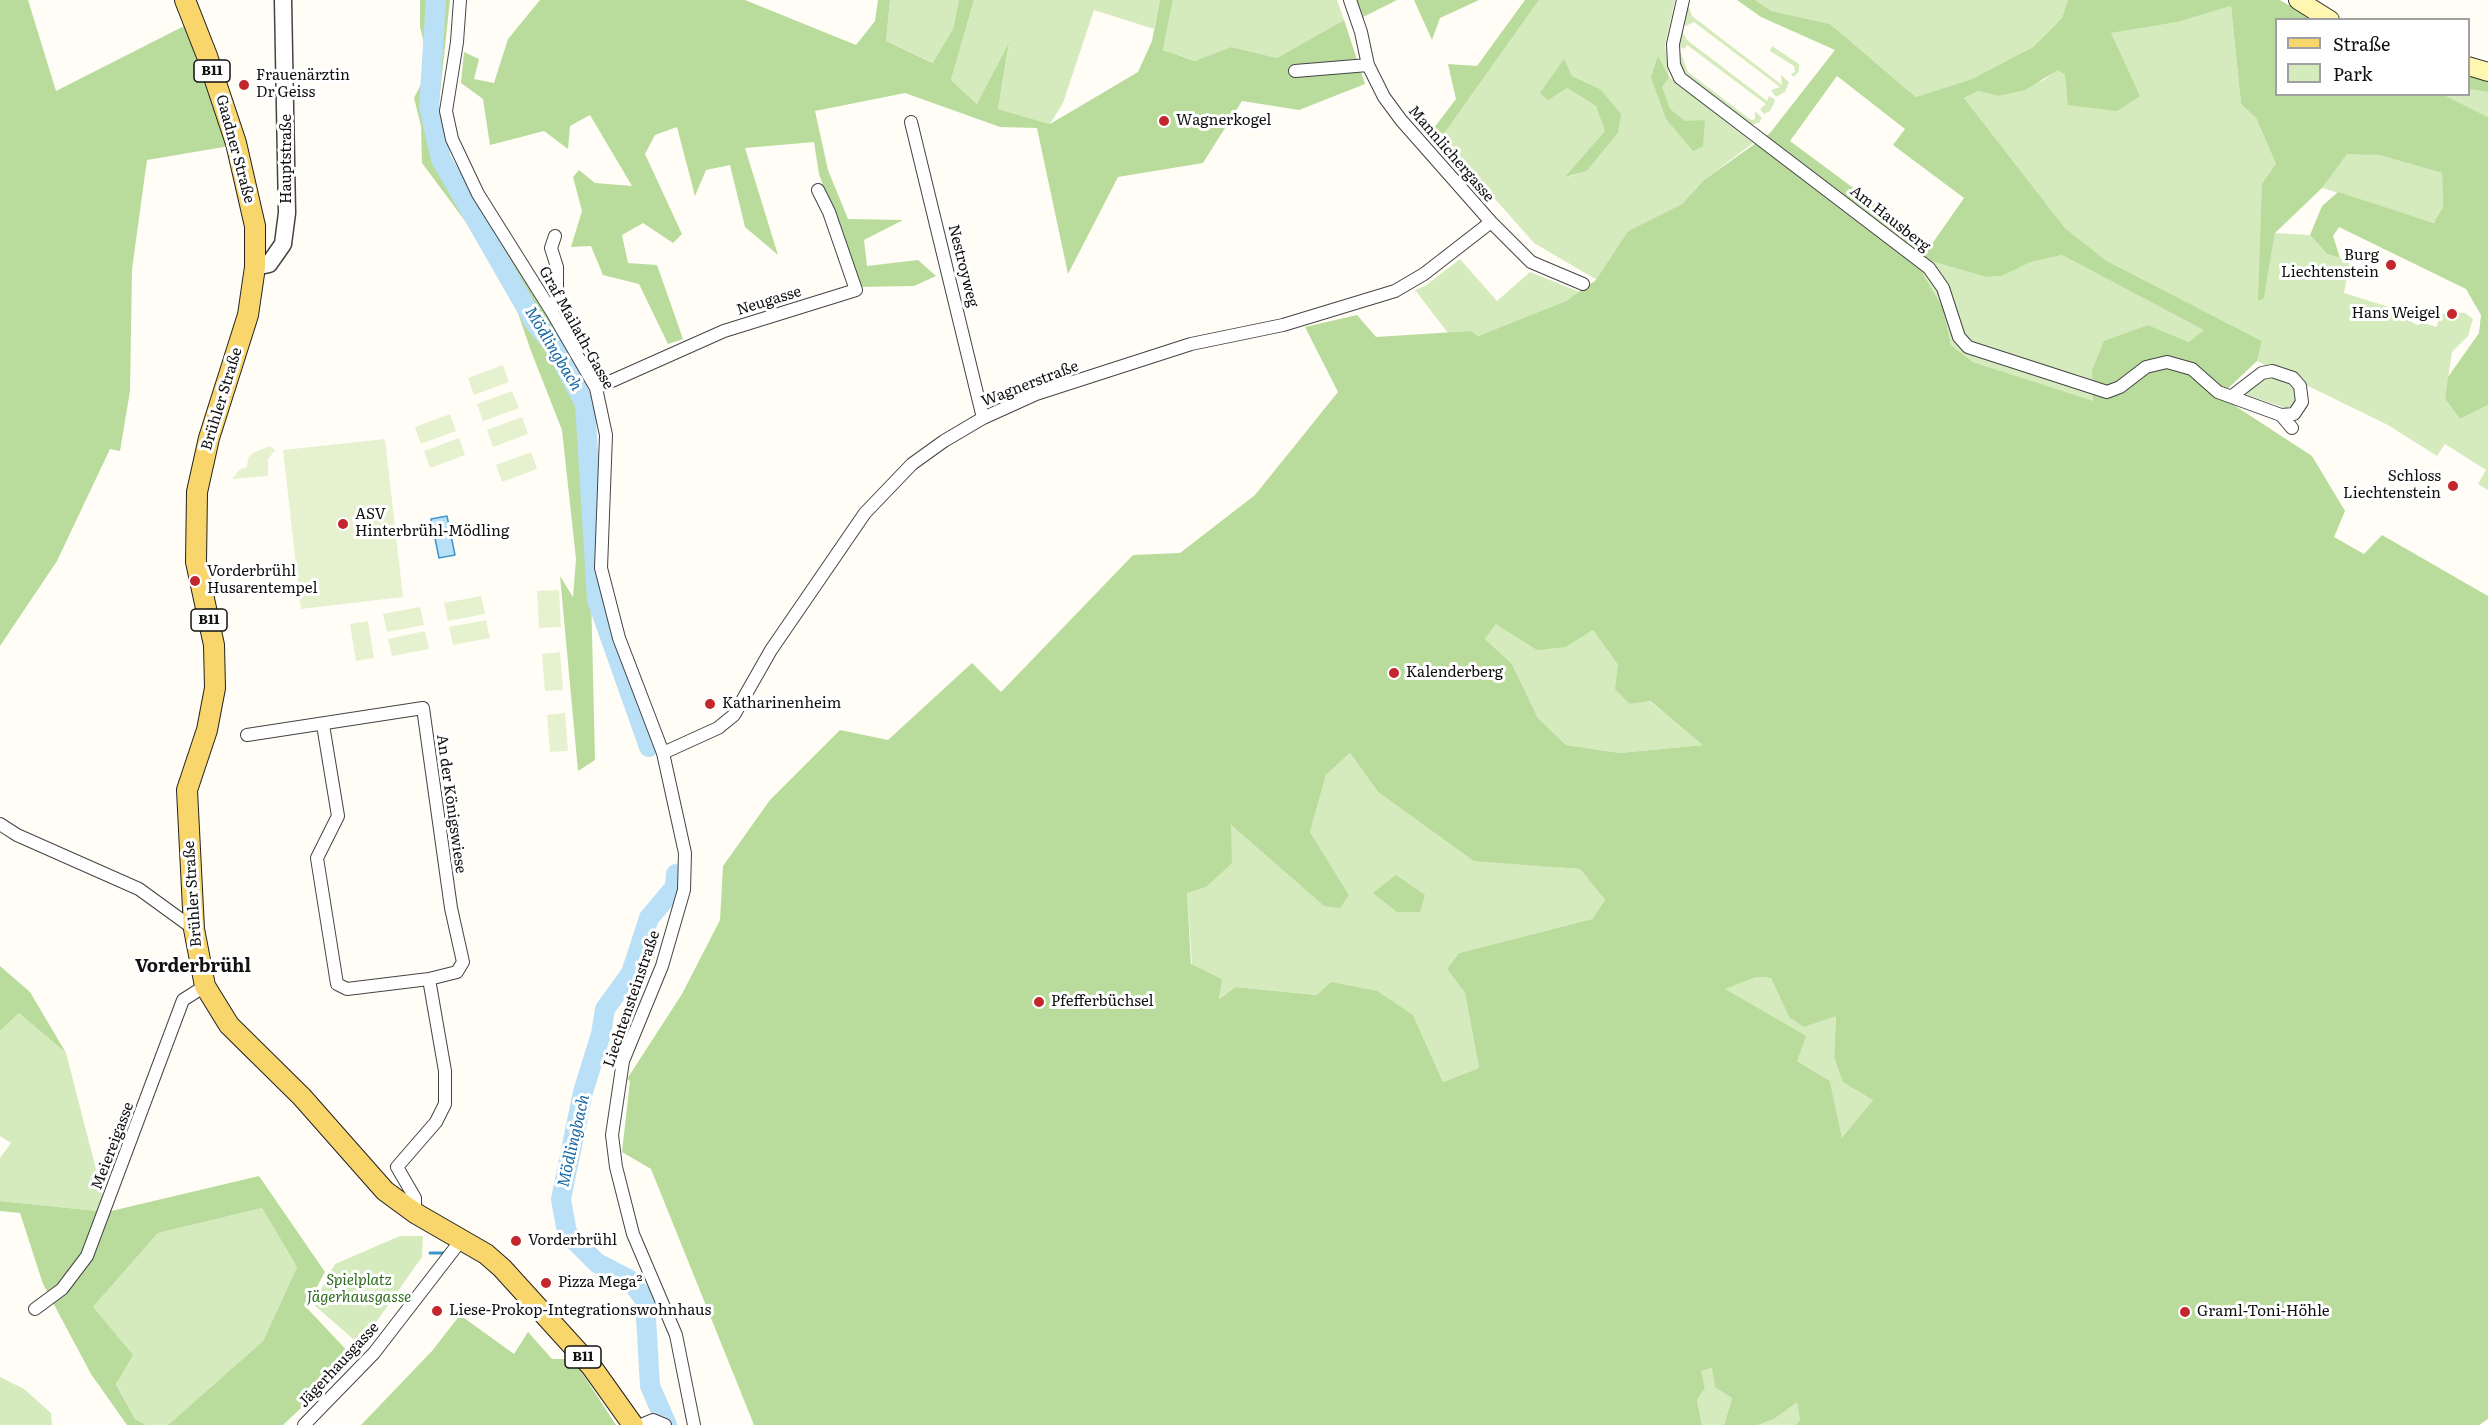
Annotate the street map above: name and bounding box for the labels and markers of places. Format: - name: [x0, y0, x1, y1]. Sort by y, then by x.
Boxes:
- place label: Frauenärztin Dr Geiss: [256, 67, 350, 102]
- marker: Frauenärztin Dr Geiss: [237, 78, 251, 92]
- place label: Wagnerkogel: [1176, 112, 1271, 130]
- marker: Wagnerkogel: [1157, 114, 1171, 128]
- place label: Burg Liechtenstein: [2281, 247, 2379, 282]
- marker: Burg Liechtenstein: [2384, 258, 2398, 272]
- place label: Hans Weigel: [2351, 305, 2440, 323]
- marker: Hans Weigel: [2445, 307, 2459, 321]
- place label: Schloss Liechtenstein: [2343, 468, 2441, 503]
- marker: Schloss Liechtenstein: [2446, 479, 2460, 493]
- place label: ASV Hinterbrühl-Mödling: [355, 506, 509, 541]
- marker: ASV Hinterbrühl-Mödling: [336, 517, 350, 531]
- place label: Vorderbrühl Husarentempel: [207, 563, 317, 598]
- marker: Vorderbrühl Husarentempel: [188, 574, 202, 588]
- place label: Kalenderberg: [1406, 664, 1503, 682]
- marker: Kalenderberg: [1387, 666, 1401, 680]
- place label: Katharinenheim: [722, 695, 841, 713]
- marker: Katharinenheim: [703, 697, 717, 711]
- place label: Pfefferbüchsel: [1051, 993, 1154, 1011]
- marker: Pfefferbüchsel: [1032, 995, 1046, 1009]
- place label: Vorderbrühl: [528, 1232, 617, 1250]
- marker: Vorderbrühl: [509, 1234, 523, 1248]
- place label: Pizza Mega²: [558, 1274, 642, 1292]
- marker: Pizza Mega²: [539, 1276, 553, 1290]
- place label: Liese-Prokop-Integrationswohnhaus: [449, 1302, 711, 1320]
- place label: Graml-Toni-Höhle: [2197, 1303, 2330, 1321]
- marker: Liese-Prokop-Integrationswohnhaus: [430, 1304, 444, 1318]
- marker: Graml-Toni-Höhle: [2178, 1305, 2192, 1319]

